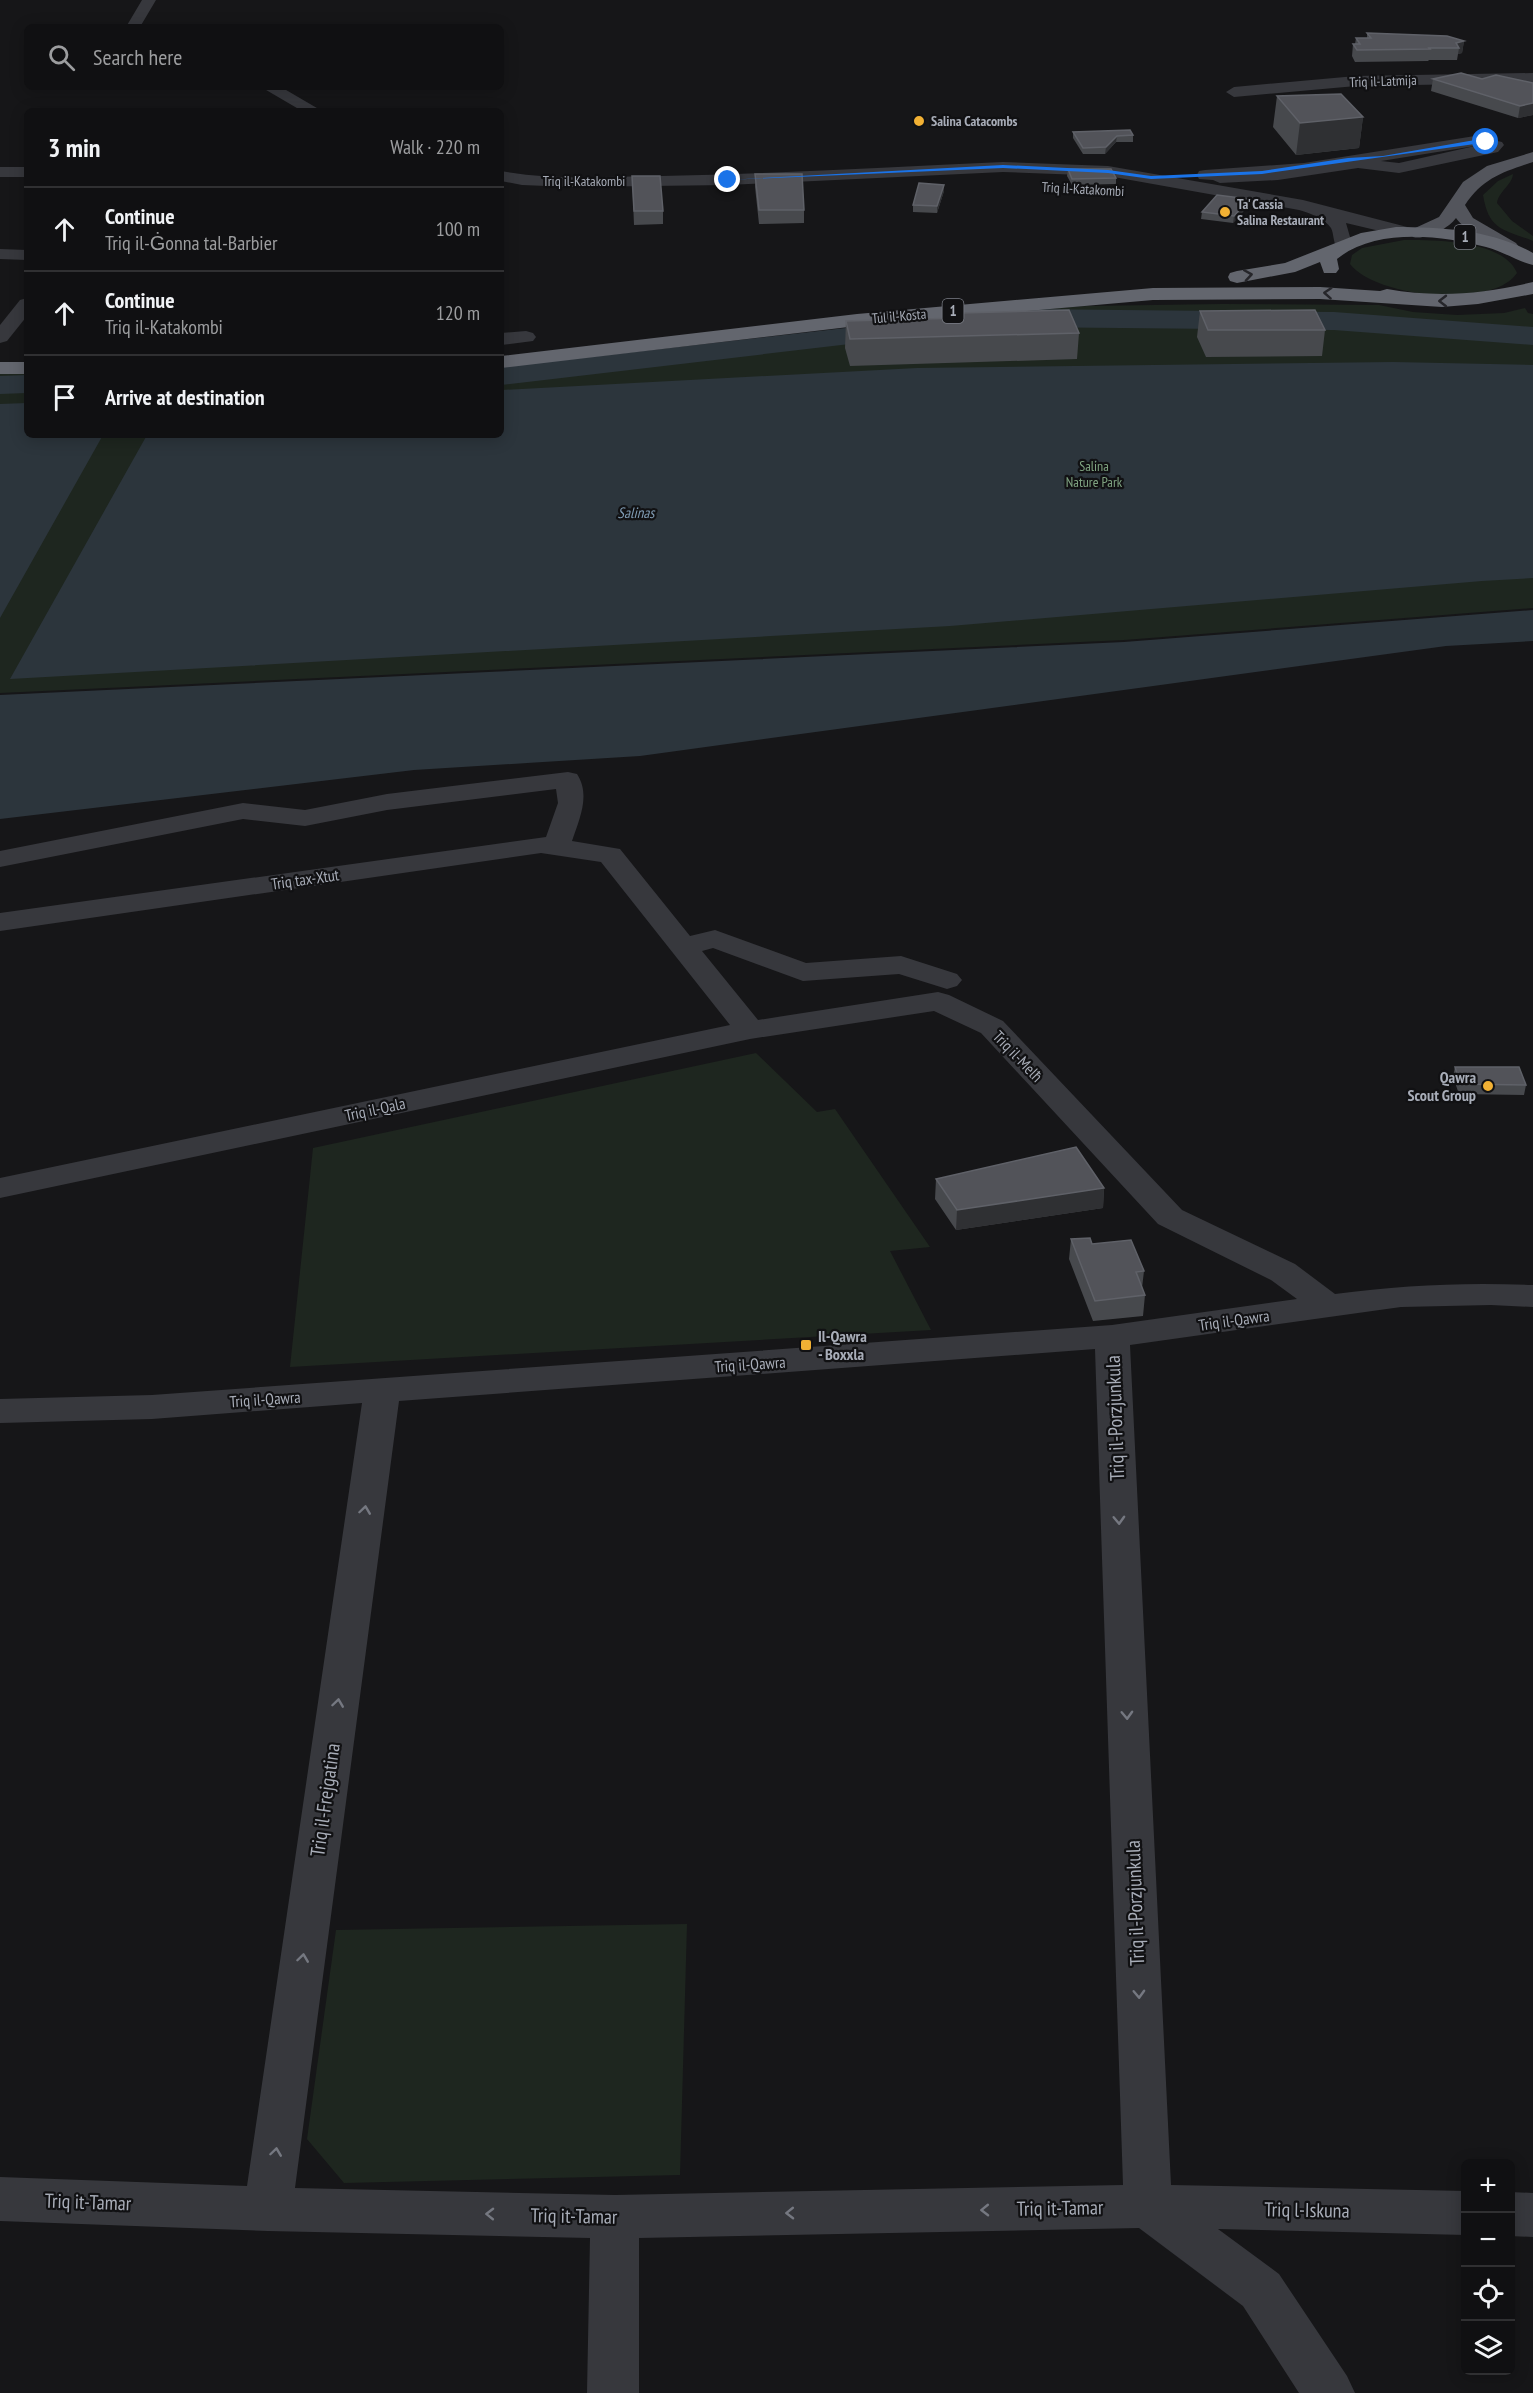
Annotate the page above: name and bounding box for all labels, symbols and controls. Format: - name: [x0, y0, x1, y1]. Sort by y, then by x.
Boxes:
- search box: [24, 24, 504, 90]
- icon: search: [45, 41, 78, 74]
- text: Search here: [93, 43, 182, 71]
- street label: Triq il-Latmija: [1349, 71, 1417, 91]
- place label: Salina Catacombs: [931, 112, 1018, 130]
- marker: Salina Catacombs: [912, 114, 926, 128]
- route start: [1472, 128, 1498, 154]
- text: 3 min: [48, 131, 101, 164]
- text: Walk · 220 m: [390, 134, 480, 160]
- route end: [714, 166, 740, 192]
- street label: Triq il-Katakombi: [543, 172, 625, 190]
- street label: Triq il-Katakombi: [1041, 178, 1125, 200]
- place label: Ta' Cassia Salina Restaurant: [1237, 195, 1324, 229]
- text: Continue: [105, 202, 175, 230]
- marker: Ta' Cassia Salina Restaurant: [1218, 205, 1232, 219]
- icon: ahead: [48, 213, 81, 246]
- text: 100 m: [436, 216, 480, 242]
- road number: 1: [1454, 225, 1476, 249]
- text: Triq il-Ġonna tal-Barbier: [105, 230, 277, 256]
- one-way arrow: [1244, 269, 1253, 281]
- text: Continue: [105, 286, 175, 314]
- one-way arrow: [1323, 287, 1332, 300]
- one-way arrow: [1438, 295, 1447, 307]
- icon: ahead: [48, 297, 81, 330]
- road number: 1: [942, 299, 964, 323]
- text: 120 m: [436, 300, 480, 326]
- street label: Tul il-Kosta: [871, 305, 927, 327]
- text: Triq il-Katakombi: [105, 314, 223, 340]
- icon: arrive: [48, 381, 81, 414]
- text: Arrive at destination: [105, 383, 265, 411]
- park label: Salina Nature Park: [1066, 457, 1123, 491]
- water label: Salinas: [618, 503, 656, 522]
- street label: Triq tax-Xtut: [270, 864, 341, 894]
- street label: Triq il-Melħ: [989, 1026, 1047, 1086]
- place label: Qawra Scout Group: [1407, 1067, 1476, 1105]
- marker: Qawra Scout Group: [1481, 1079, 1495, 1093]
- street label: Triq il-Qala: [343, 1093, 407, 1125]
- street label: Triq il-Qawra: [1197, 1305, 1271, 1335]
- place label: Il-Qawra - Boxxla: [818, 1326, 867, 1364]
- marker: Il-Qawra - Boxxla: [799, 1338, 813, 1352]
- street label: Triq il-Qawra: [714, 1352, 786, 1376]
- street label: Triq il-Porzjunkula: [1100, 1355, 1130, 1481]
- street label: Triq il-Qawra: [229, 1387, 301, 1411]
- one-way arrow: [358, 1505, 371, 1514]
- one-way arrow: [1113, 1516, 1126, 1525]
- one-way arrow: [332, 1698, 344, 1707]
- one-way arrow: [1121, 1711, 1134, 1720]
- street label: Triq il-Frejgatina: [304, 1742, 346, 1858]
- street label: Triq il-Porzjunkula: [1120, 1840, 1150, 1966]
- one-way arrow: [296, 1954, 309, 1963]
- one-way arrow: [1133, 1989, 1146, 1998]
- one-way arrow: [270, 2147, 282, 2156]
- map controls: [1461, 2159, 1515, 2375]
- button: +: [1461, 2159, 1515, 2213]
- street label: Triq it-Tamar: [44, 2187, 132, 2217]
- street label: Triq it-Tamar: [1017, 2194, 1104, 2222]
- street label: Triq l-Iskuna: [1264, 2196, 1350, 2224]
- street label: Triq it-Tamar: [531, 2202, 618, 2230]
- one-way arrow: [980, 2203, 989, 2216]
- one-way arrow: [785, 2207, 794, 2220]
- one-way arrow: [485, 2208, 494, 2220]
- button: −: [1461, 2213, 1515, 2267]
- button: locate: [1461, 2267, 1515, 2321]
- button: layers: [1461, 2321, 1515, 2375]

